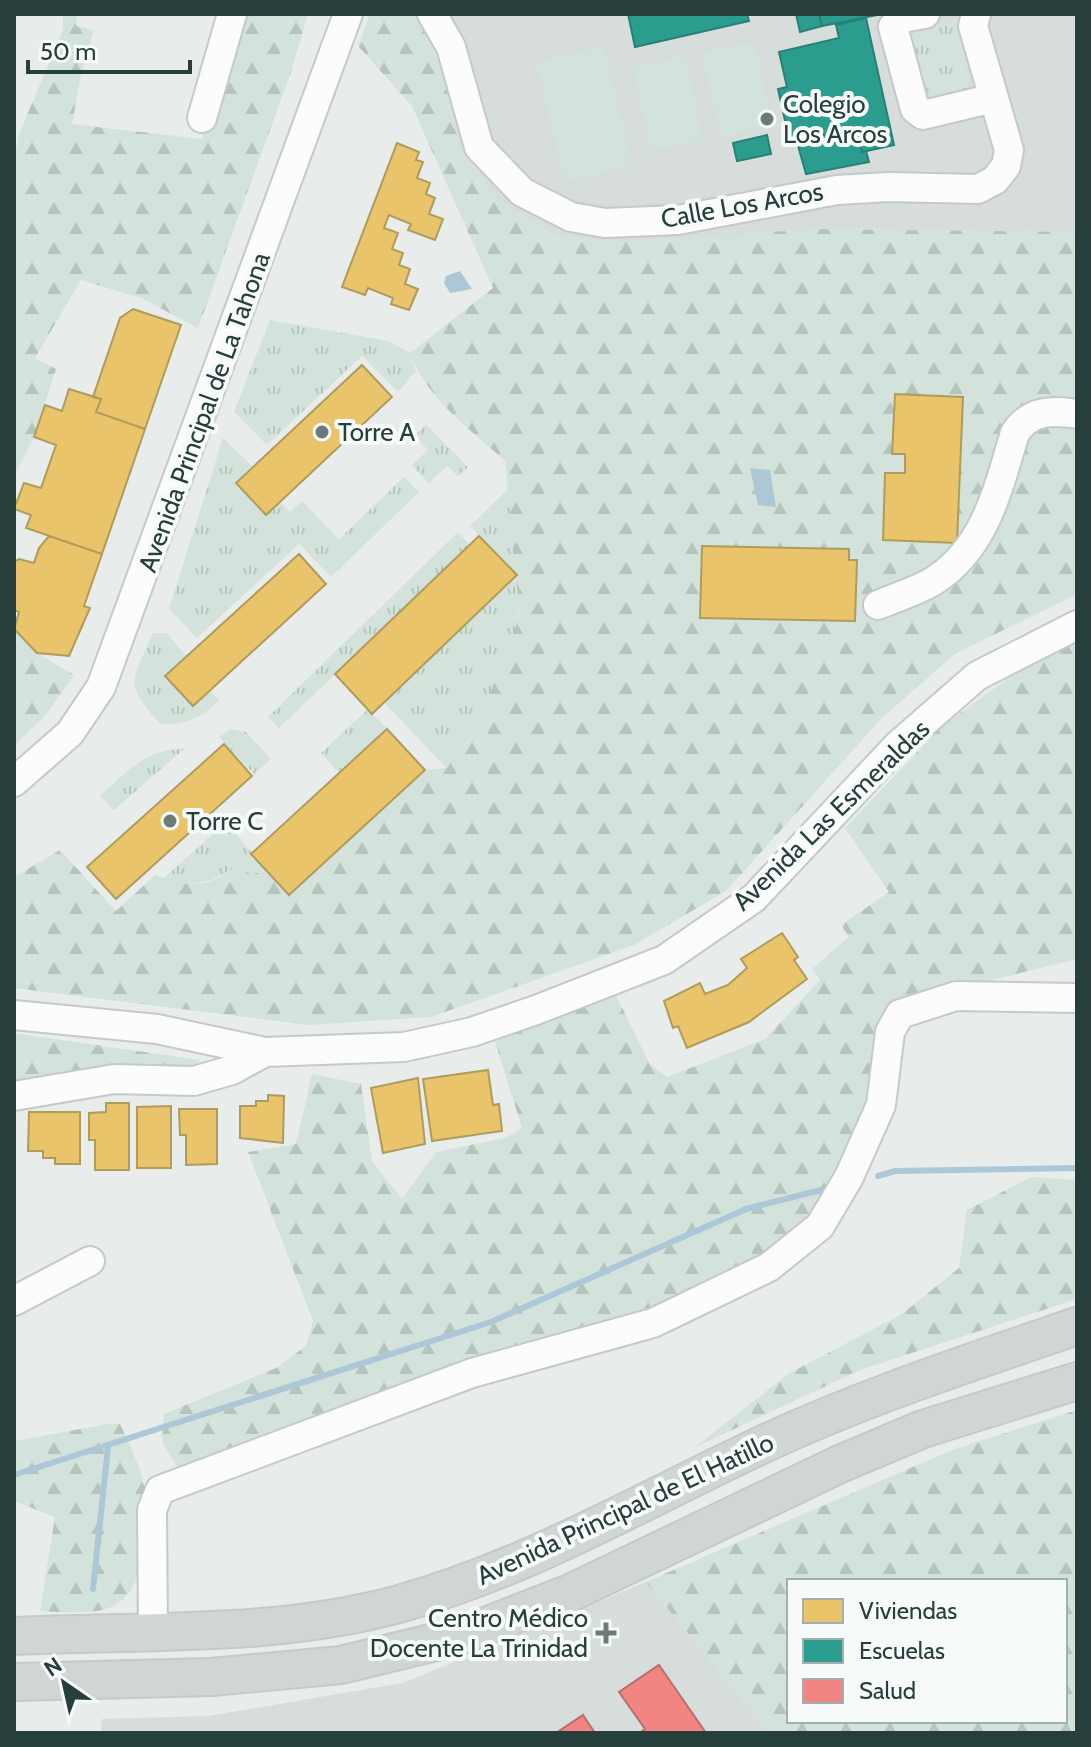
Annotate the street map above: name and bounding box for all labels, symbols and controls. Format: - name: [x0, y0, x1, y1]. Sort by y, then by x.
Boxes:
- scale bar: [28, 24, 190, 74]
- text: 50 m: [40, 37, 96, 66]
- place label: Colegio Los Arcos: [783, 88, 887, 150]
- marker: Colegio Los Arcos: [758, 110, 776, 128]
- street label: Calle Los Arcos: [658, 175, 826, 235]
- street label: Avenida Principal de La Tahona: [131, 247, 277, 576]
- place label: Torre A: [338, 416, 415, 448]
- marker: Torre A: [313, 423, 331, 441]
- street label: Avenida Las Esmeraldas: [726, 713, 936, 917]
- place label: Torre C: [186, 805, 263, 837]
- marker: Torre C: [161, 812, 179, 830]
- street label: Avenida Principal de El Hatillo: [471, 1426, 779, 1592]
- legend: [787, 1579, 1067, 1723]
- text: Viviendas: [859, 1596, 957, 1625]
- place label: Centro Médico Docente La Trinidad: [370, 1602, 588, 1664]
- marker: Centro Médico Docente La Trinidad: [595, 1622, 617, 1644]
- text: Escuelas: [859, 1636, 945, 1665]
- north arrow: [24, 1643, 104, 1723]
- text: N: [39, 1651, 67, 1682]
- text: Salud: [859, 1676, 916, 1705]

